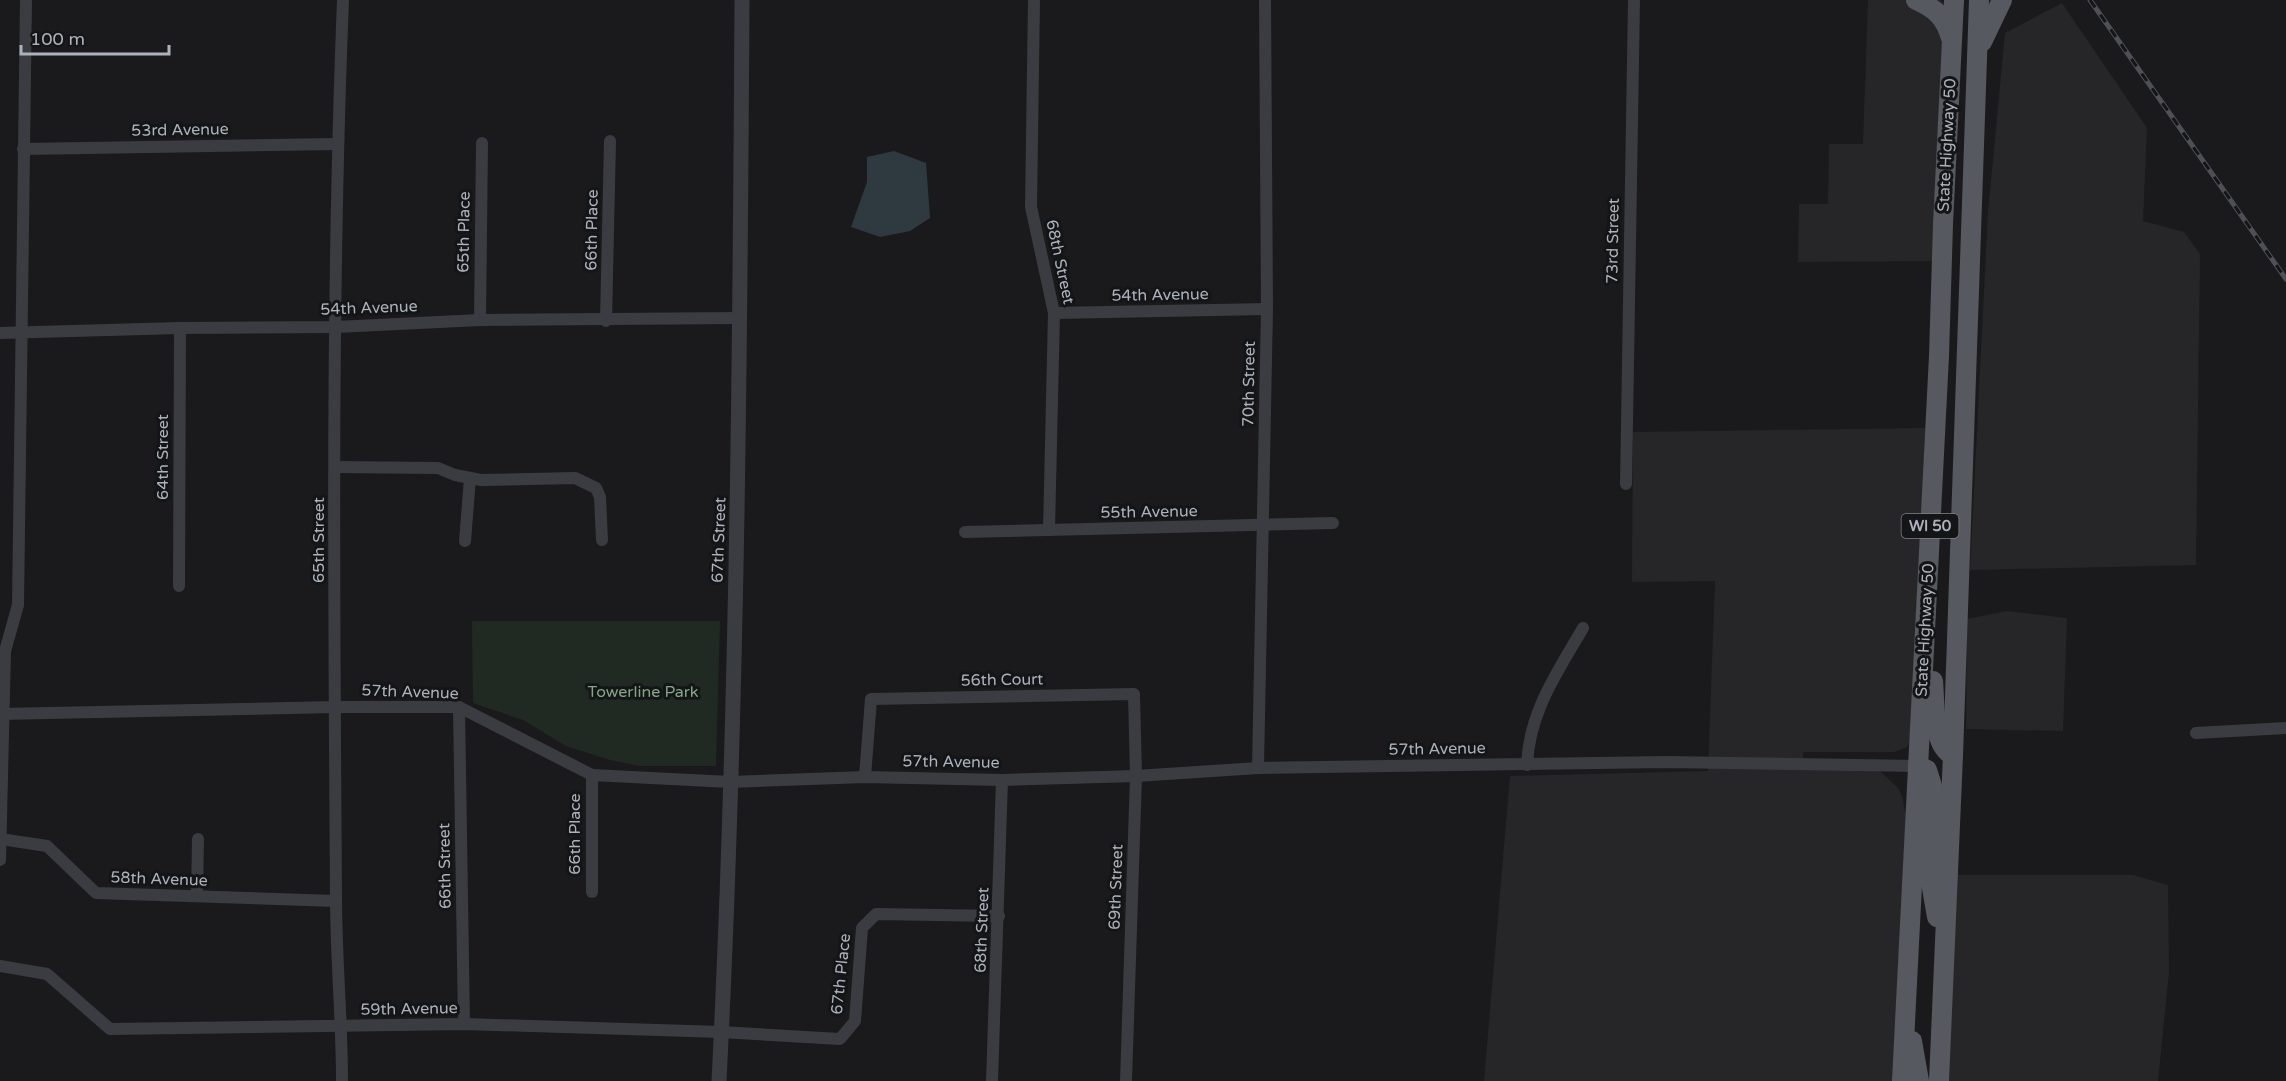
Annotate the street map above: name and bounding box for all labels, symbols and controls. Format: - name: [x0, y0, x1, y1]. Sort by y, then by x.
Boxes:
- scale bar: [21, 18, 170, 56]
- text: 100 m: [30, 28, 85, 50]
- street label: State Highway 50: [1934, 78, 1960, 212]
- street label: 53rd Avenue: [131, 119, 229, 141]
- street label: 66th Place: [581, 189, 603, 271]
- street label: 65th Place: [453, 191, 475, 273]
- street label: 73rd Street: [1602, 198, 1624, 284]
- street label: 68th Street: [1041, 218, 1079, 306]
- street label: 54th Avenue: [1111, 284, 1209, 306]
- street label: 54th Avenue: [320, 296, 418, 320]
- street label: 70th Street: [1238, 341, 1260, 427]
- street label: 64th Street: [153, 414, 173, 500]
- street label: 65th Street: [309, 497, 329, 583]
- street label: 67th Street: [708, 497, 730, 583]
- street label: 55th Avenue: [1100, 501, 1198, 523]
- road number: WI 50: [1902, 514, 1958, 538]
- street label: State Highway 50: [1912, 563, 1938, 697]
- street label: 56th Court: [960, 669, 1044, 691]
- street label: 57th Avenue: [361, 680, 459, 704]
- park label: Towerline Park: [587, 682, 699, 702]
- street label: 57th Avenue: [1388, 738, 1486, 760]
- street label: 57th Avenue: [902, 751, 1000, 773]
- street label: 66th Place: [565, 793, 585, 875]
- street label: 66th Street: [434, 823, 456, 909]
- street label: 69th Street: [1105, 844, 1127, 930]
- street label: 58th Avenue: [110, 867, 208, 891]
- street label: 68th Street: [971, 887, 993, 973]
- street label: 67th Place: [827, 933, 855, 1015]
- street label: 59th Avenue: [360, 998, 458, 1020]

